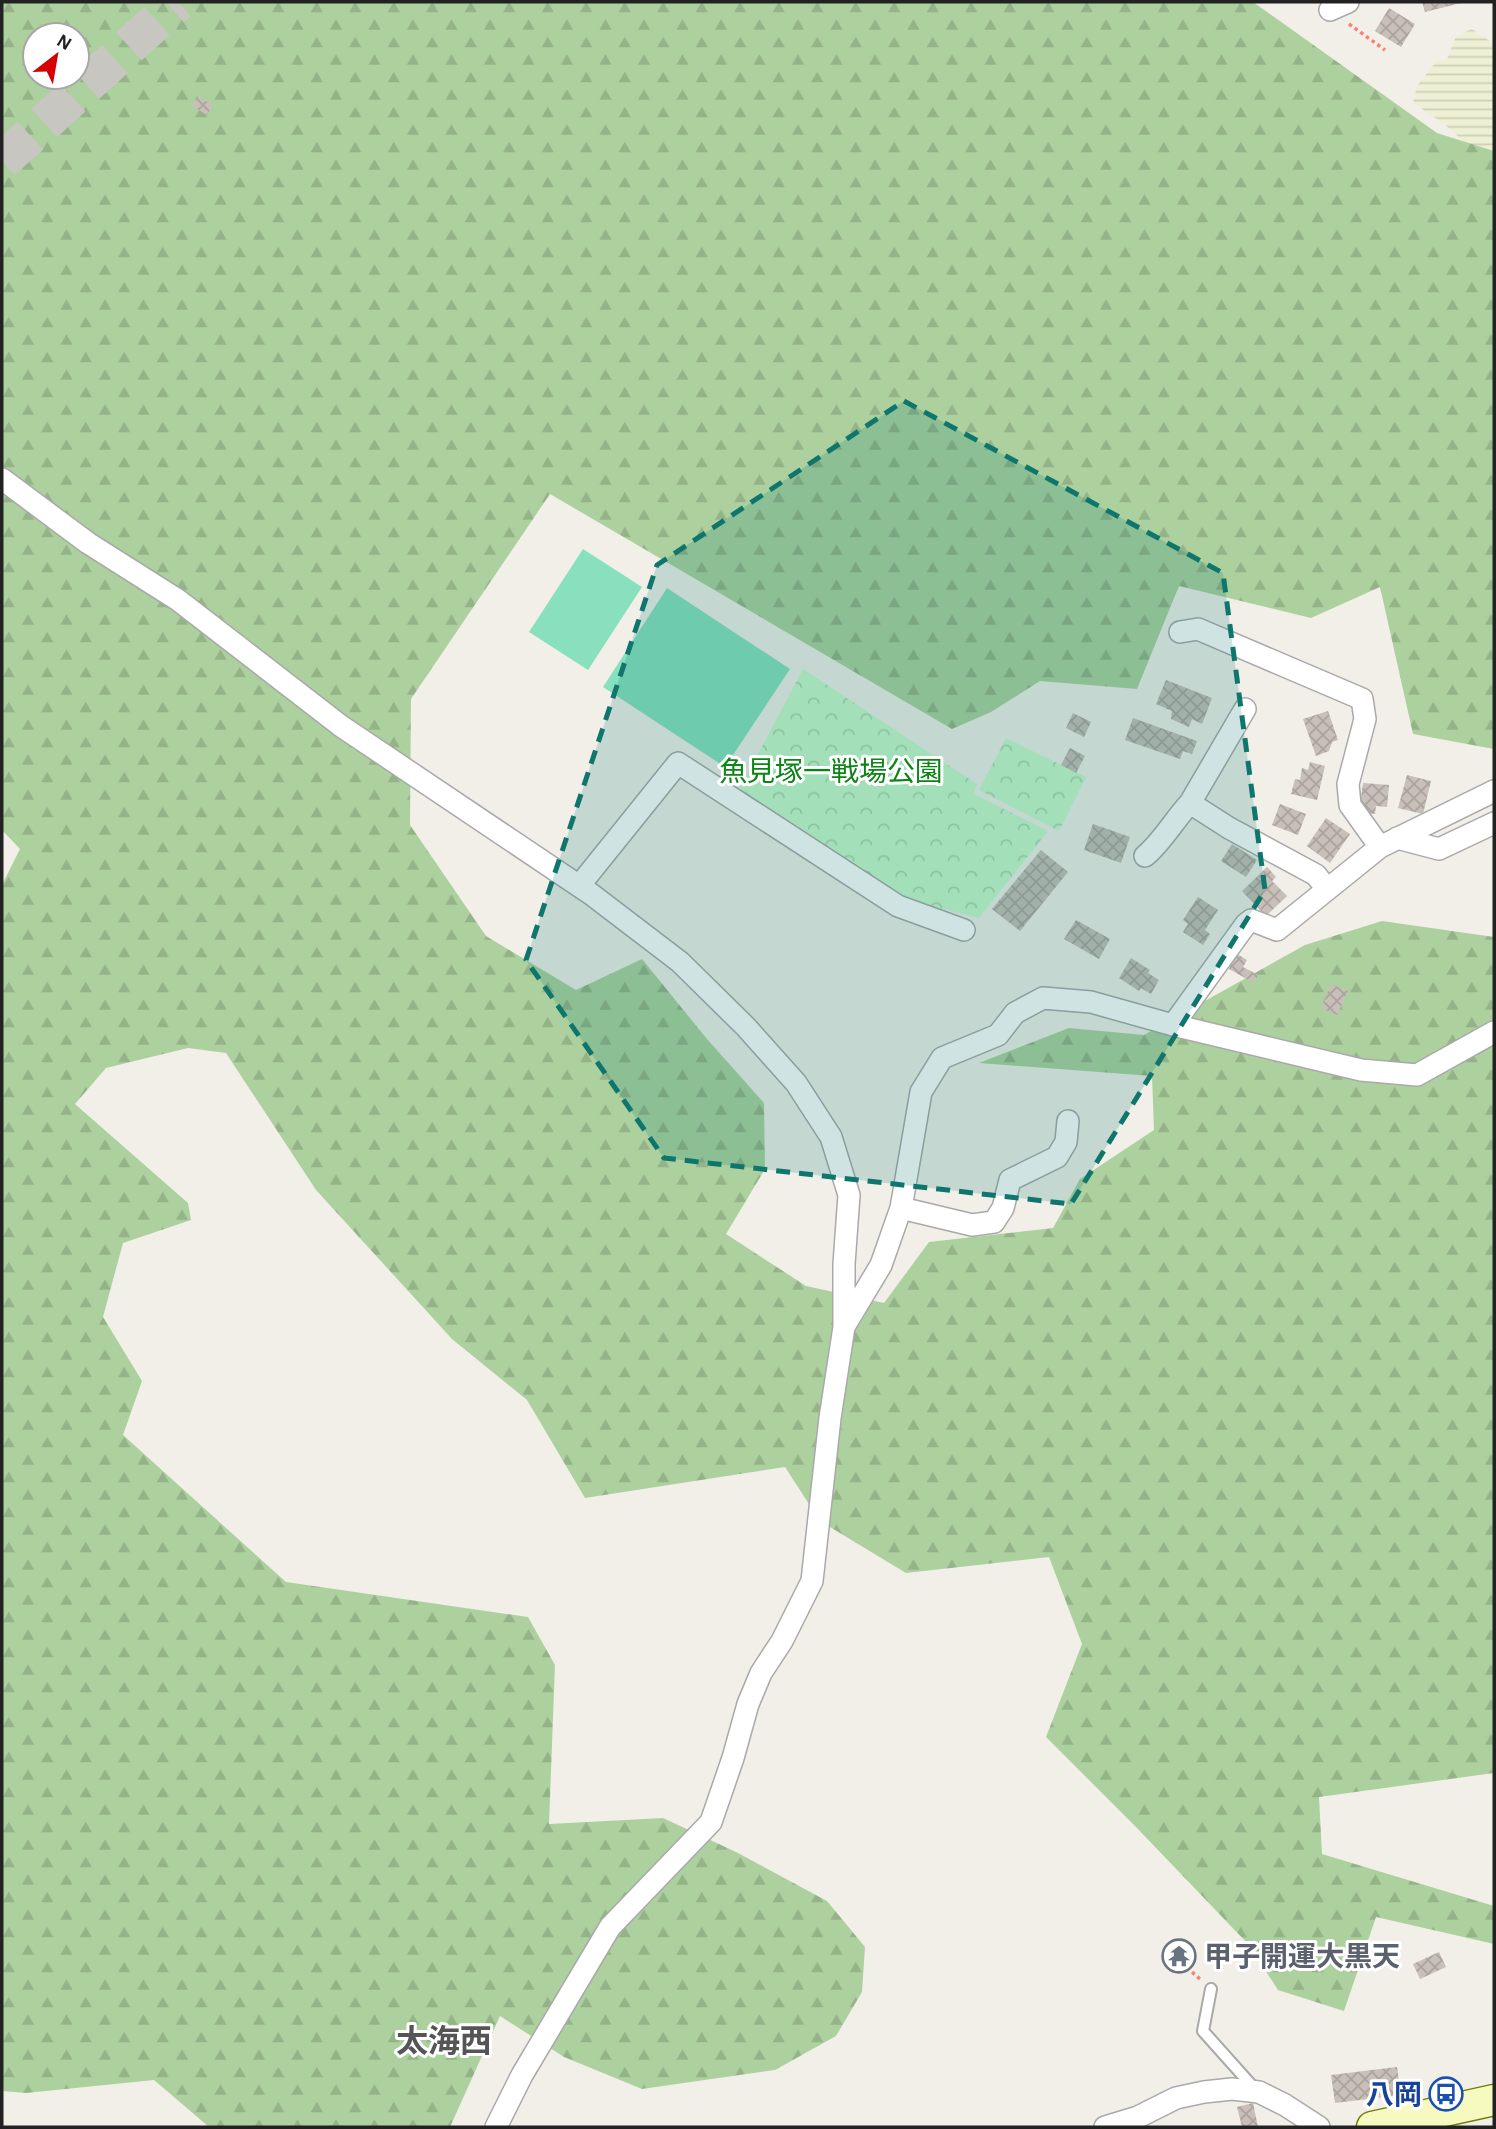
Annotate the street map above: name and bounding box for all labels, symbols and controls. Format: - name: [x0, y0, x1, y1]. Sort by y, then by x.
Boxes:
- north arrow: [21, 21, 91, 91]
- text: N: [53, 31, 75, 54]
- park label: 魚見塚一戦場公園: [719, 757, 943, 787]
- temple icon: 甲子開運大黒天: [1160, 1937, 1198, 1975]
- place label: 甲子開運大黒天: [1204, 1942, 1400, 1972]
- district label: 太海西: [396, 2024, 492, 2058]
- bus stop icon: 八岡: [1427, 2075, 1465, 2113]
- place label: 八岡: [1366, 2081, 1422, 2110]

